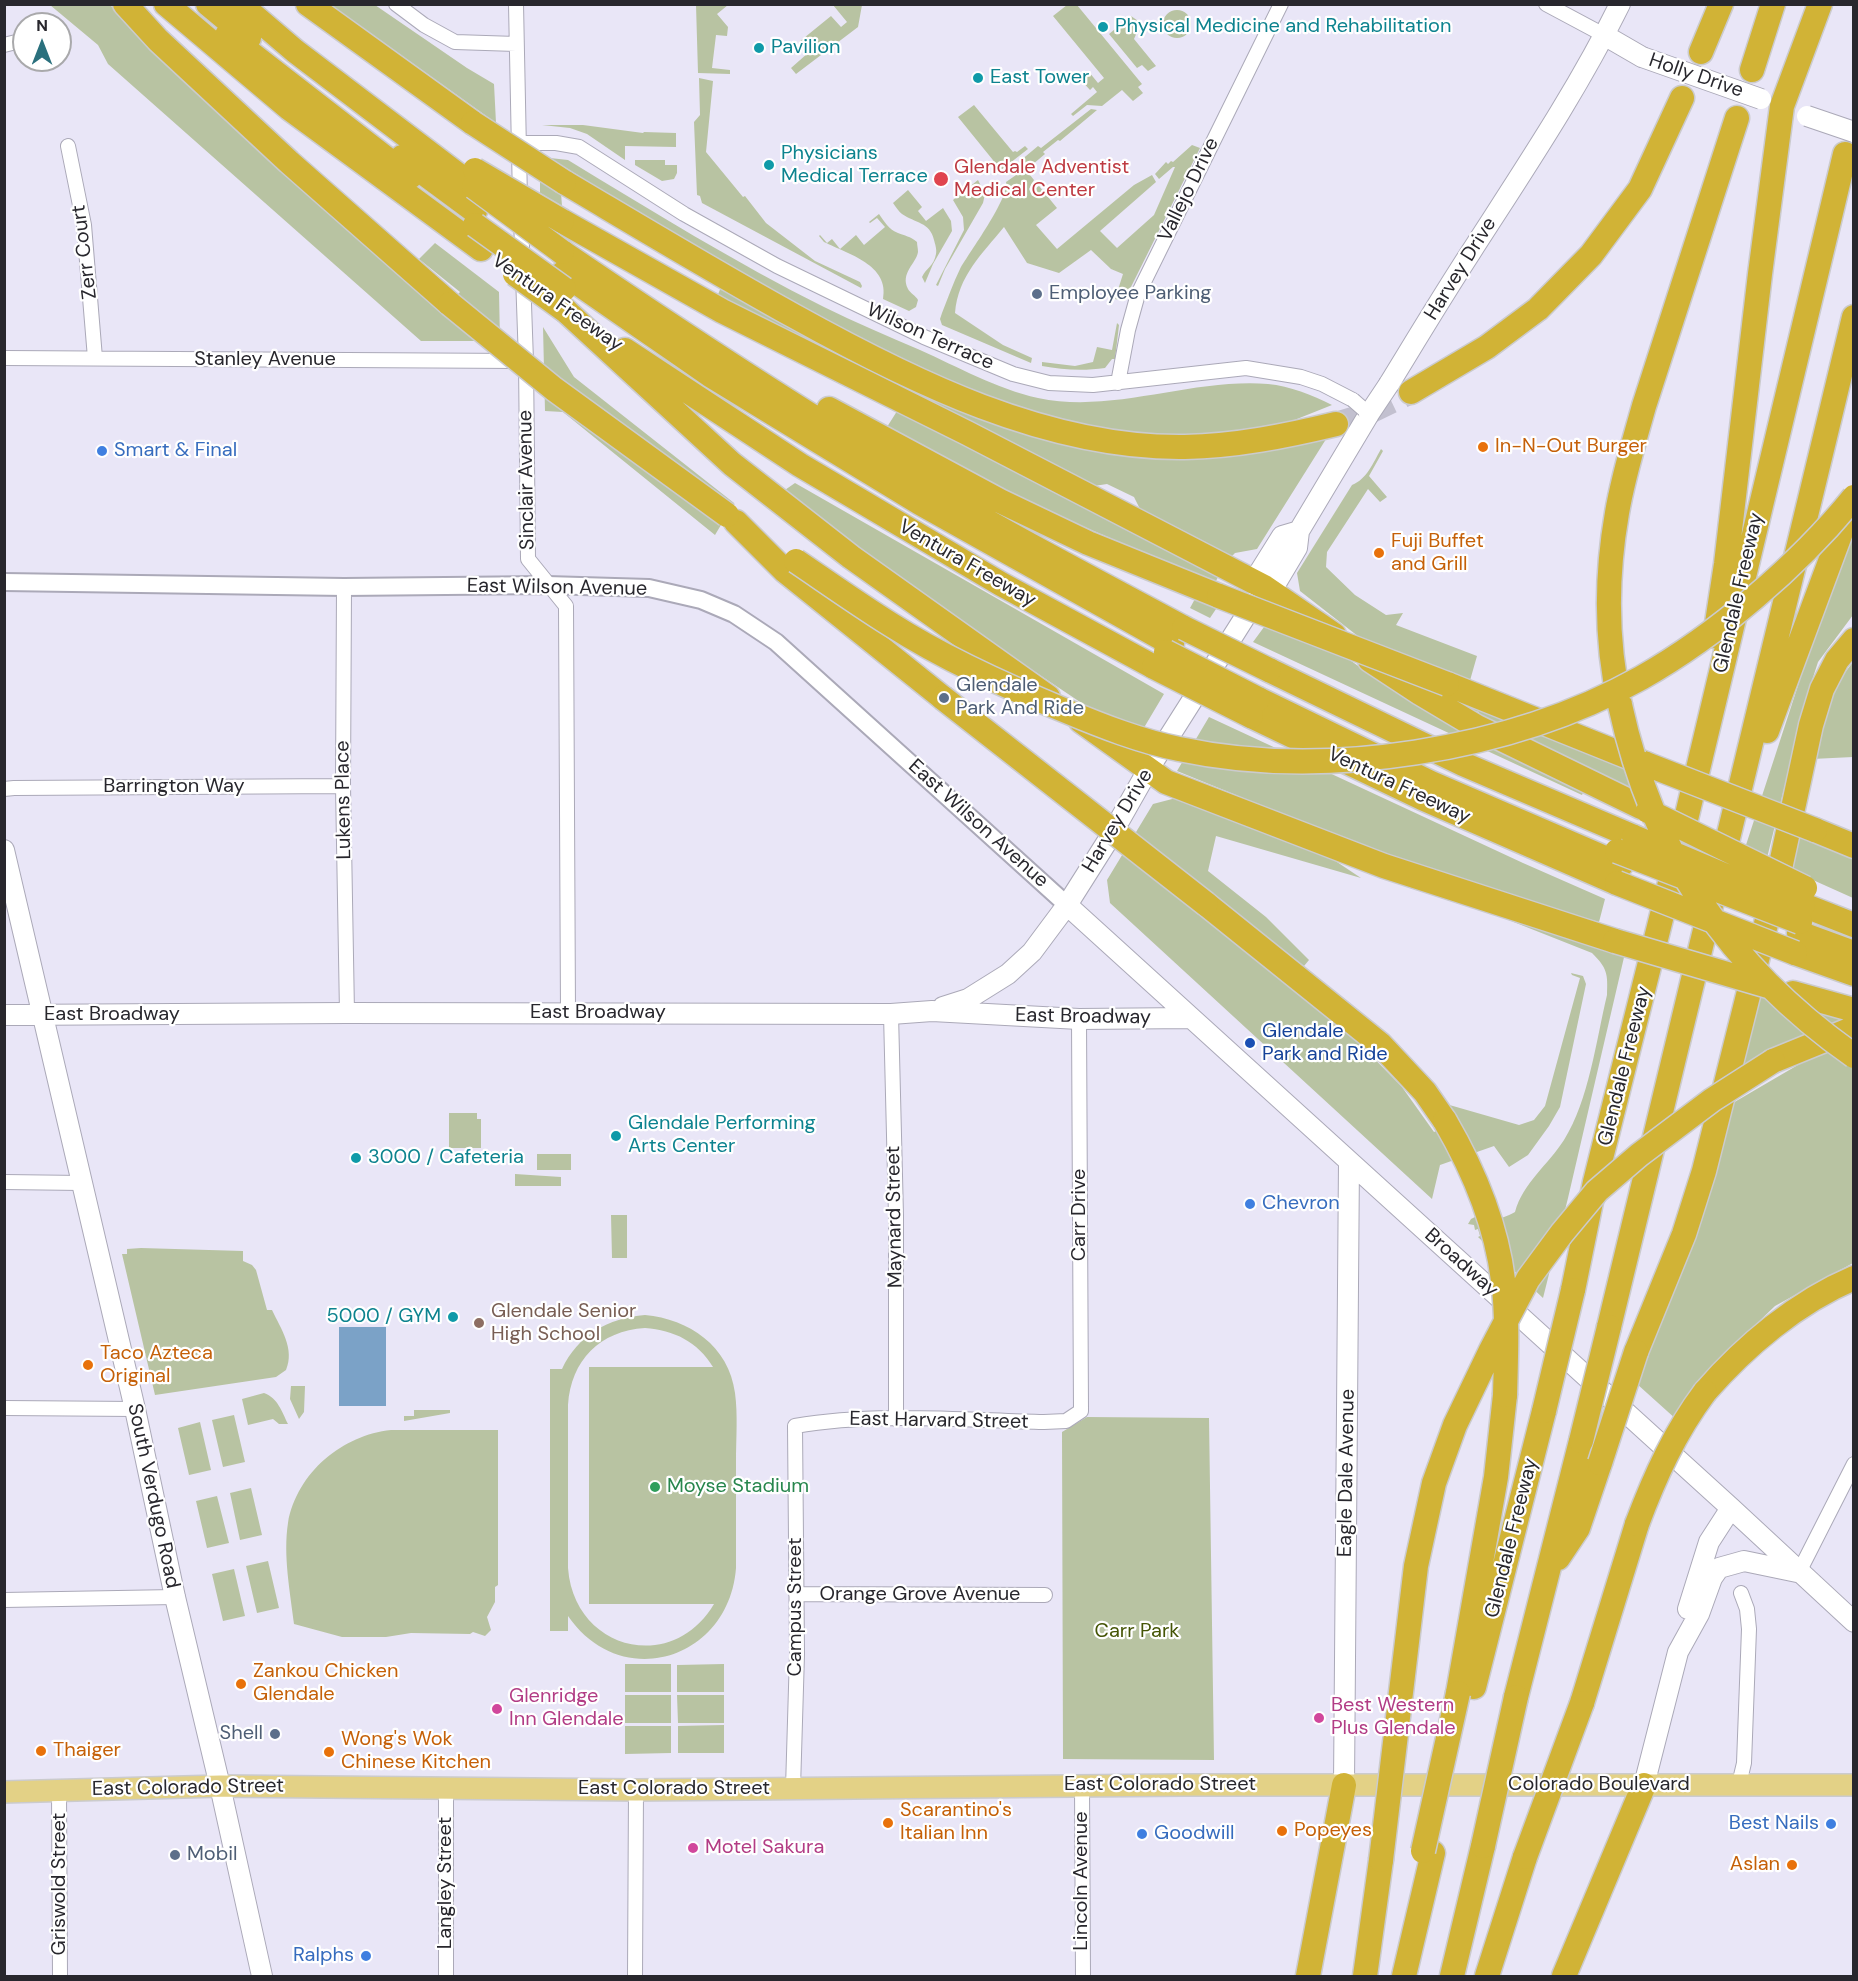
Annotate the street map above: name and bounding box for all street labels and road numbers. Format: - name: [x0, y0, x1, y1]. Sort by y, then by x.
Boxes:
- street label: Holly Drive: [1646, 49, 1746, 103]
- street label: Vallejo Drive: [1153, 134, 1225, 246]
- street label: Zerr Court: [67, 203, 103, 301]
- street label: Harvey Drive: [1420, 213, 1502, 325]
- street label: Ventura Freeway: [487, 249, 627, 357]
- street label: Wilson Terrace: [863, 298, 997, 376]
- street label: Stanley Avenue: [194, 348, 336, 372]
- street label: Sinclair Avenue: [514, 410, 540, 550]
- street label: Glendale Freeway: [1709, 511, 1769, 675]
- street label: Ventura Freeway: [894, 515, 1040, 613]
- street label: East Wilson Avenue: [467, 574, 647, 602]
- street label: Lukens Place: [331, 740, 357, 860]
- street label: Ventura Freeway: [1324, 742, 1474, 830]
- street label: East Wilson Avenue: [903, 755, 1053, 893]
- street label: Harvey Drive: [1078, 765, 1158, 877]
- street label: Barrington Way: [103, 775, 245, 799]
- street label: Glendale Freeway: [1594, 984, 1656, 1148]
- street label: East Broadway: [530, 1001, 666, 1025]
- street label: East Broadway: [44, 1003, 180, 1027]
- street label: East Broadway: [1015, 1004, 1151, 1030]
- street label: Maynard Street: [882, 1146, 908, 1288]
- street label: Carr Drive: [1068, 1169, 1092, 1261]
- street label: Broadway: [1419, 1224, 1503, 1302]
- street label: Eagle Dale Avenue: [1334, 1389, 1360, 1557]
- street label: South Verdugo Road: [122, 1401, 184, 1591]
- street label: East Harvard Street: [849, 1407, 1029, 1435]
- street label: Glendale Freeway: [1481, 1456, 1543, 1620]
- street label: Campus Street: [784, 1537, 808, 1677]
- street label: Orange Grove Avenue: [820, 1583, 1020, 1607]
- street label: East Colorado Street: [1064, 1773, 1256, 1797]
- street label: Colorado Boulevard: [1508, 1773, 1690, 1797]
- street label: East Colorado Street: [92, 1774, 284, 1802]
- street label: East Colorado Street: [578, 1777, 770, 1801]
- street label: Lincoln Avenue: [1070, 1811, 1094, 1951]
- street label: Griswold Street: [48, 1813, 72, 1955]
- street label: Langley Street: [434, 1817, 458, 1949]

